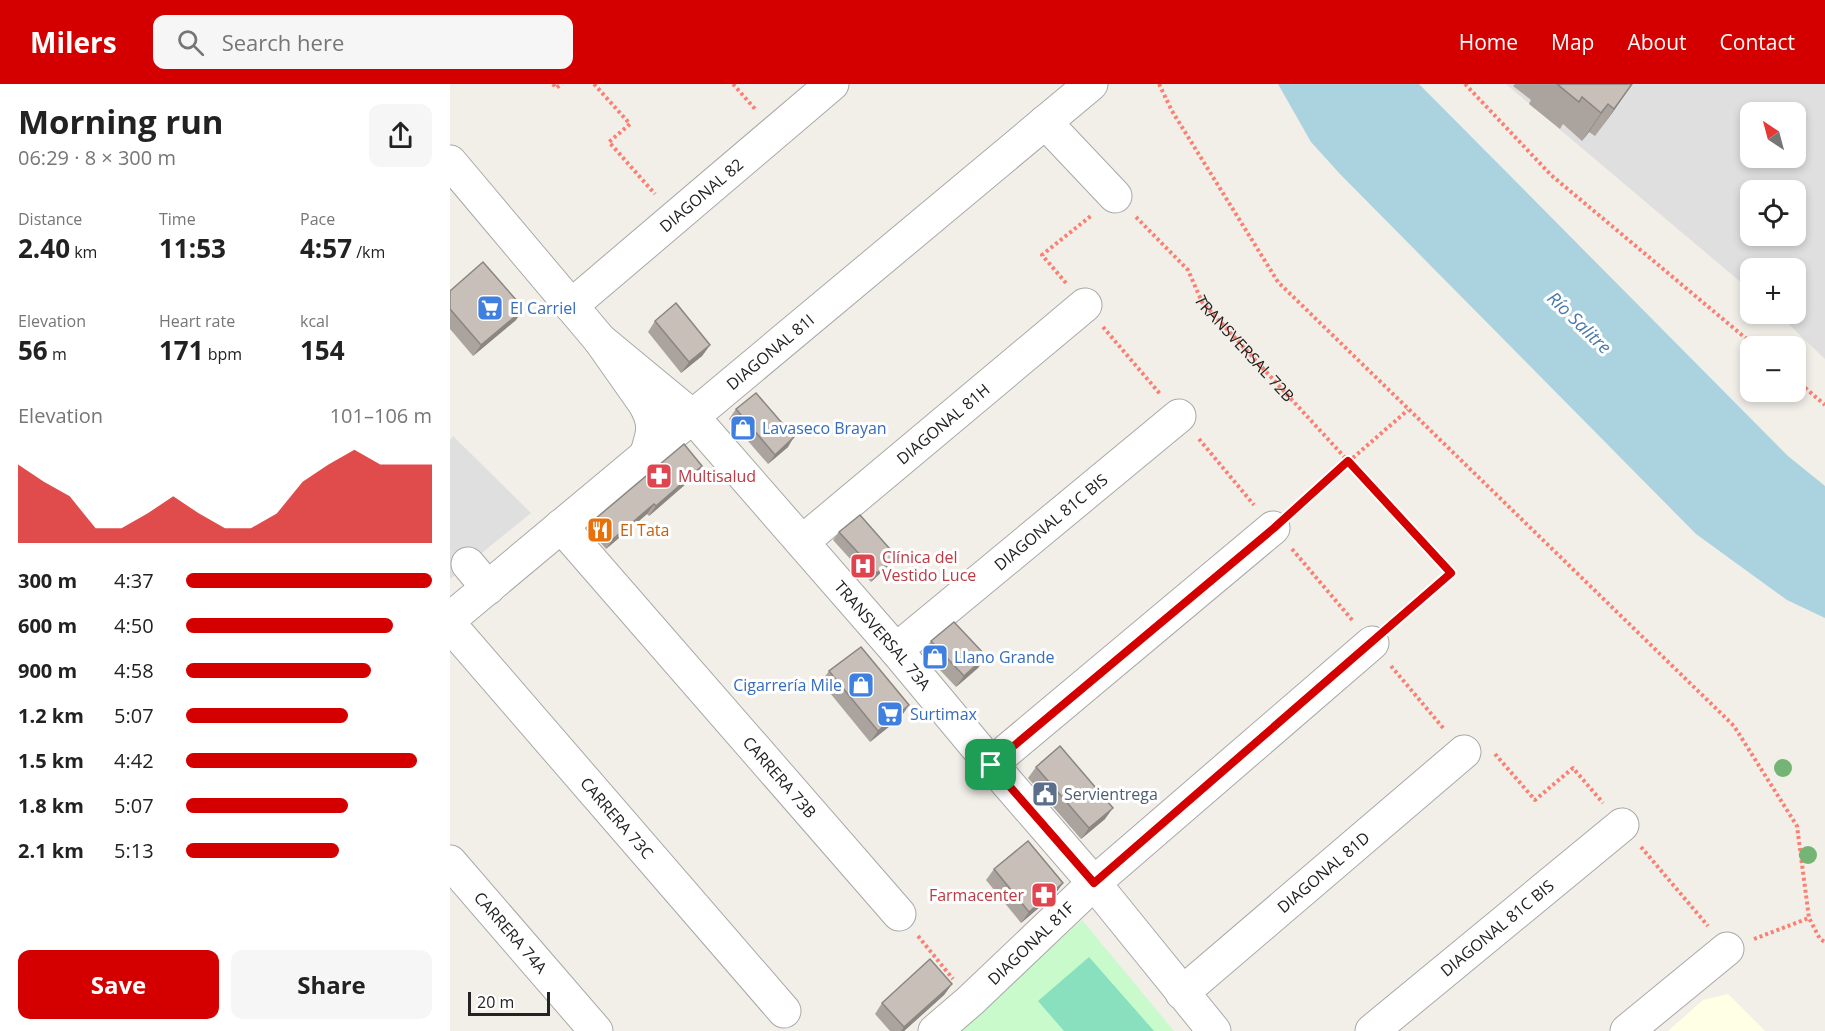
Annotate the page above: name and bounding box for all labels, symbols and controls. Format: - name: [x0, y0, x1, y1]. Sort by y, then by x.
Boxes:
- search box: [153, 15, 573, 69]
- text: Milers: [30, 23, 117, 61]
- icon: search: [174, 26, 207, 59]
- text: Search here: [222, 27, 344, 57]
- text: Home: [1459, 28, 1518, 56]
- text: Map: [1551, 28, 1594, 56]
- text: About: [1627, 28, 1687, 56]
- text: Contact: [1720, 28, 1795, 56]
- text: Morning run: [18, 99, 224, 144]
- north arrow: [1740, 102, 1806, 168]
- map controls: [1740, 102, 1806, 402]
- button: share: [369, 104, 432, 167]
- text: 06:29 · 8 × 300 m: [18, 144, 176, 171]
- street label: DIAGONAL 82: [655, 153, 748, 237]
- button: locate: [1740, 180, 1806, 246]
- text: Distance: [18, 208, 82, 230]
- text: Time: [159, 208, 196, 230]
- text: Pace: [300, 208, 335, 230]
- text: 2.40: [18, 230, 70, 266]
- text: 11:53: [159, 230, 226, 266]
- text: 4:57: [300, 230, 352, 266]
- text: km: [70, 241, 97, 263]
- text: /km: [352, 241, 385, 263]
- button: +: [1740, 258, 1806, 324]
- water label: Río Salitre: [1543, 286, 1617, 359]
- street label: TRANSVERSAL 72B: [1189, 292, 1299, 407]
- supermarket icon: El Carriel: [475, 293, 505, 323]
- place label: El Carriel: [510, 297, 576, 319]
- street label: DIAGONAL 81I: [722, 309, 819, 395]
- text: Elevation: [18, 310, 86, 332]
- text: Heart rate: [159, 310, 235, 332]
- text: kcal: [300, 310, 329, 332]
- text: 56: [18, 332, 48, 368]
- text: 171: [159, 332, 204, 368]
- text: 154: [300, 332, 345, 368]
- button: −: [1740, 336, 1806, 402]
- text: m: [48, 343, 67, 365]
- text: bpm: [204, 343, 242, 365]
- street label: DIAGONAL 81H: [892, 378, 994, 469]
- text: Elevation: [18, 402, 103, 429]
- text: 101–106 m: [330, 402, 432, 429]
- shop icon: Lavaseco Brayan: [728, 413, 758, 443]
- place label: Lavaseco Brayan: [762, 417, 887, 439]
- pharmacy icon: Multisalud: [644, 461, 674, 491]
- place label: Multisalud: [678, 465, 756, 487]
- street label: DIAGONAL 81C BIS: [990, 468, 1112, 575]
- restaurant icon: El Tata: [585, 515, 615, 545]
- place label: El Tata: [620, 519, 669, 541]
- place label: Clínica del Vestido Luce: [882, 546, 976, 586]
- hospital icon: Clínica del Vestido Luce: [848, 551, 878, 581]
- text: 300 m: [18, 567, 77, 594]
- text: 4:37: [114, 567, 154, 594]
- street label: TRANSVERSAL 73A: [829, 576, 936, 695]
- text: 600 m: [18, 612, 77, 639]
- text: 4:50: [114, 612, 154, 639]
- shop icon: Llano Grande: [920, 642, 950, 672]
- place label: Llano Grande: [954, 646, 1055, 668]
- text: 900 m: [18, 657, 77, 684]
- text: 4:58: [114, 657, 154, 684]
- shop icon: Cigarrería Mile: [846, 670, 876, 700]
- place label: Cigarrería Mile: [733, 674, 842, 696]
- supermarket icon: Surtimax: [875, 699, 905, 729]
- text: 1.2 km: [18, 702, 84, 729]
- text: 5:07: [114, 702, 154, 729]
- place label: Surtimax: [910, 703, 978, 725]
- street label: CARRERA 73B: [738, 732, 821, 823]
- pin: [965, 739, 1016, 790]
- text: 1.5 km: [18, 747, 84, 774]
- text: 4:42: [114, 747, 154, 774]
- icon: arrive: [974, 748, 1007, 781]
- street label: CARRERA 73C: [575, 772, 658, 863]
- public building icon: Servientrega: [1030, 779, 1060, 809]
- place label: Servientrega: [1064, 783, 1158, 805]
- text: 1.8 km: [18, 792, 84, 819]
- text: 5:07: [114, 792, 154, 819]
- street label: DIAGONAL 81D: [1273, 826, 1374, 918]
- text: 2.1 km: [18, 837, 84, 864]
- text: 5:13: [114, 837, 154, 864]
- street label: DIAGONAL 81C BIS: [1436, 874, 1559, 981]
- pharmacy icon: Farmacenter: [1029, 880, 1059, 910]
- place label: Farmacenter: [929, 884, 1024, 906]
- street label: CARRERA 74A: [469, 887, 553, 979]
- street label: DIAGONAL 81F: [983, 897, 1079, 990]
- button: Save: [18, 950, 219, 1019]
- button: Share: [231, 950, 432, 1019]
- scale bar: [468, 989, 550, 1016]
- text: 20 m: [477, 991, 514, 1013]

